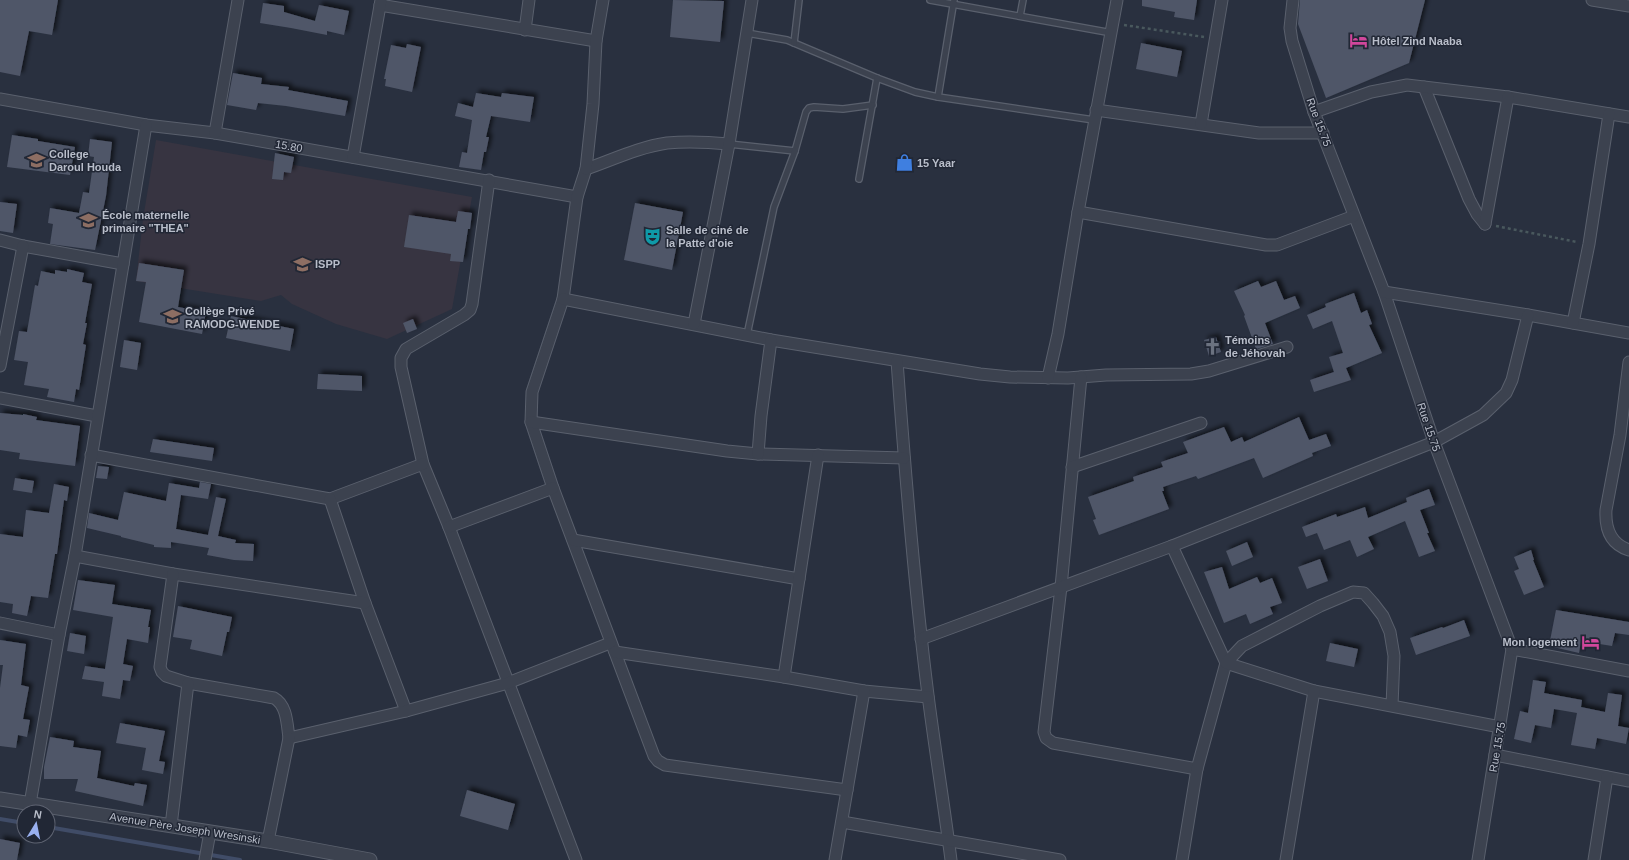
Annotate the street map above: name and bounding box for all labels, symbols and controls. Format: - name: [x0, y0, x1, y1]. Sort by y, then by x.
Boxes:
- hotel icon: Hôtel Zind Naaba: [1349, 31, 1369, 51]
- place label: Hôtel Zind Naaba: [1372, 35, 1463, 47]
- street label: Rue 15.75: [1304, 96, 1334, 148]
- street label: 15.80: [274, 138, 304, 154]
- place label: College Daroul Houda: [49, 148, 122, 173]
- school or university icon: College Daroul Houda: [26, 150, 46, 170]
- shop icon: 15 Yaar: [894, 153, 914, 173]
- place label: 15 Yaar: [917, 157, 956, 169]
- place label: École maternelle primaire "THEA": [102, 209, 189, 234]
- school or university icon: École maternelle primaire "THEA": [79, 211, 99, 231]
- place label: Salle de ciné de la Patte d'oie: [666, 224, 749, 249]
- theatre icon: Salle de ciné de la Patte d'oie: [643, 226, 663, 246]
- school or university icon: ISPP: [292, 254, 312, 274]
- place label: ISPP: [315, 258, 340, 270]
- place label: Collège Privé RAMODG-WENDE: [185, 305, 280, 330]
- school or university icon: Collège Privé RAMODG-WENDE: [162, 307, 182, 327]
- place label: Témoins de Jéhovah: [1225, 334, 1286, 359]
- church icon: Témoins de Jéhovah: [1202, 336, 1222, 356]
- street label: Rue 15.75: [1415, 401, 1443, 453]
- hotel icon: Mon logement: [1580, 632, 1600, 652]
- place label: Mon logement: [1502, 636, 1577, 648]
- street label: Rue 15.75: [1487, 721, 1507, 773]
- north arrow: [16, 804, 56, 844]
- text: N: [33, 808, 43, 821]
- street label: Avenue Père Joseph Wresinski: [109, 810, 261, 846]

